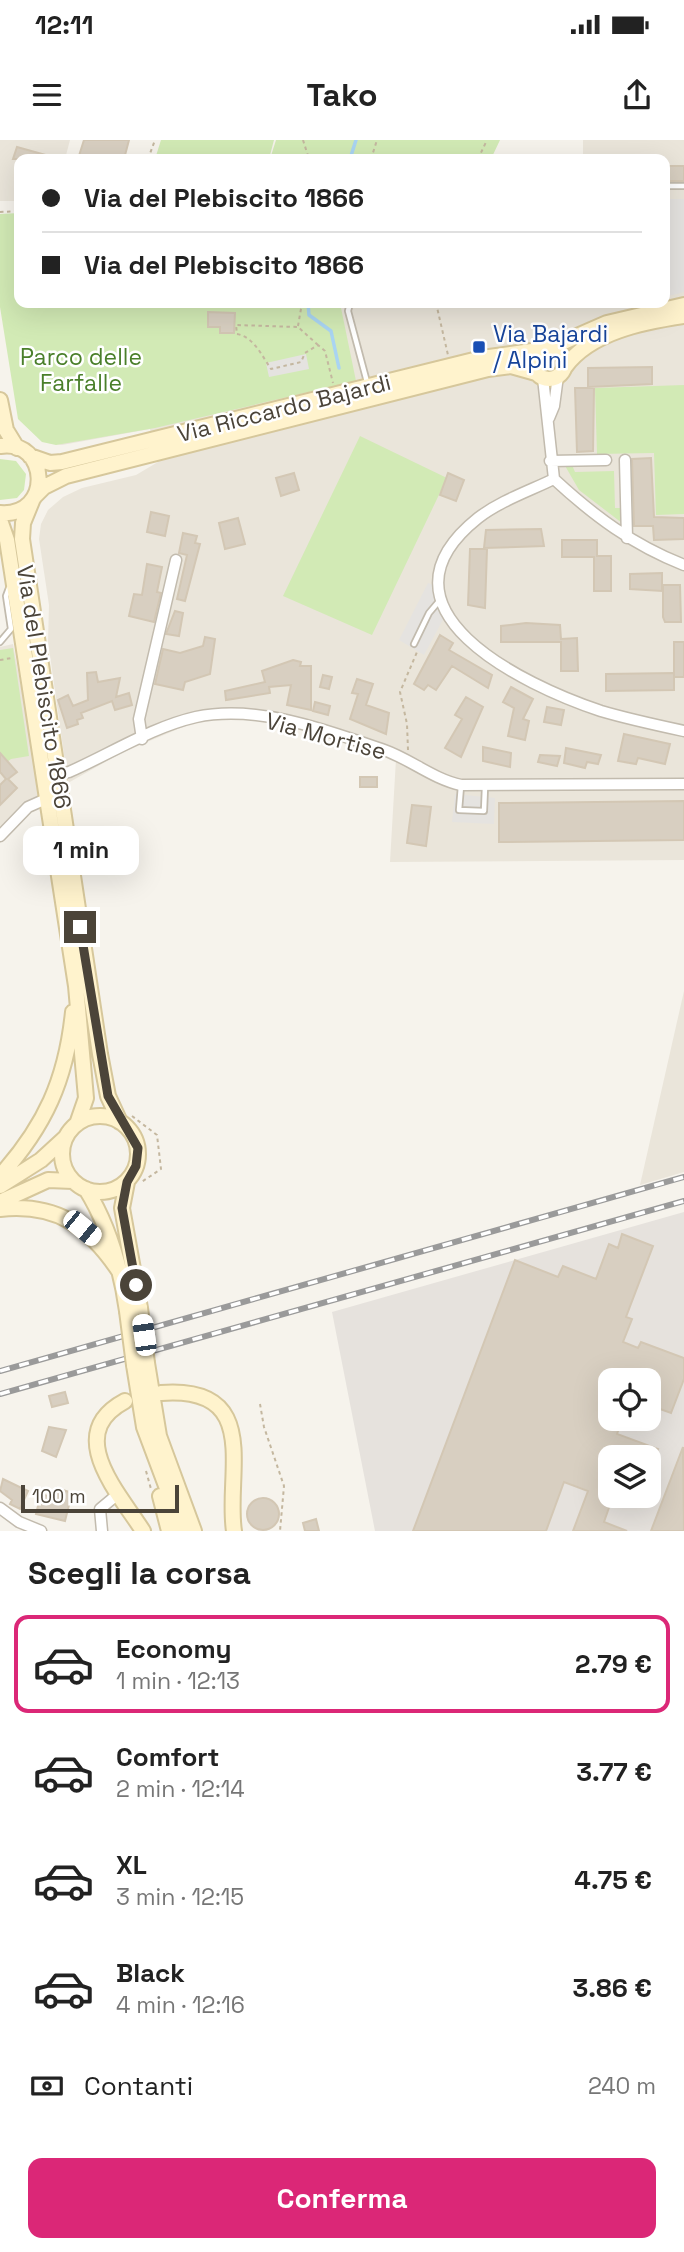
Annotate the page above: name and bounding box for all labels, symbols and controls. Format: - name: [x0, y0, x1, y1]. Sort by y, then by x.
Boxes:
- text: 12:11: [35, 8, 93, 42]
- text: Tako: [306, 75, 378, 115]
- icon: menu: [28, 76, 66, 114]
- icon: share: [618, 76, 656, 114]
- text: Via del Plebiscito 1866: [84, 181, 364, 215]
- text: Via del Plebiscito 1866: [84, 248, 364, 282]
- place label: Via Bajardi / Alpini: [493, 319, 608, 375]
- marker: Via Bajardi / Alpini: [471, 339, 487, 355]
- park label: Parco delle Farfalle: [20, 342, 142, 398]
- street label: Via Riccardo Bajardi: [174, 367, 394, 449]
- street label: Via del Plebiscito 1866: [10, 563, 78, 811]
- street label: Via Mortise: [262, 705, 390, 767]
- callout: 1 min: [22, 826, 138, 874]
- text: 1 min: [53, 835, 109, 865]
- route end: [64, 911, 96, 943]
- car: [60, 1207, 105, 1249]
- route start: [120, 1269, 152, 1301]
- car: [131, 1313, 158, 1357]
- map controls: [598, 1368, 661, 1508]
- button: locate: [598, 1368, 661, 1431]
- button: layers: [598, 1445, 661, 1508]
- scale bar: [21, 1482, 178, 1514]
- text: 100 m: [32, 1484, 86, 1509]
- text: Scegli la corsa: [28, 1553, 251, 1593]
- text: Economy: [116, 1632, 232, 1666]
- icon: car: [32, 1633, 95, 1696]
- text: 2.79 €: [575, 1647, 652, 1681]
- text: 1 min · 12:13: [116, 1666, 240, 1696]
- text: Comfort: [116, 1740, 219, 1774]
- icon: car: [32, 1741, 95, 1804]
- text: 3.77 €: [576, 1755, 652, 1789]
- text: 2 min · 12:14: [116, 1774, 245, 1804]
- text: XL: [116, 1848, 147, 1882]
- icon: car: [32, 1849, 95, 1912]
- text: 4.75 €: [574, 1863, 652, 1897]
- text: 3 min · 12:15: [116, 1882, 244, 1912]
- text: Black: [116, 1956, 185, 1990]
- icon: car: [32, 1957, 95, 2020]
- text: 3.86 €: [573, 1971, 652, 2005]
- text: 4 min · 12:16: [116, 1990, 245, 2020]
- icon: cash: [28, 2067, 66, 2105]
- text: Contanti: [84, 2069, 193, 2103]
- text: 240 m: [588, 2071, 656, 2101]
- button: Conferma: [28, 2158, 656, 2238]

